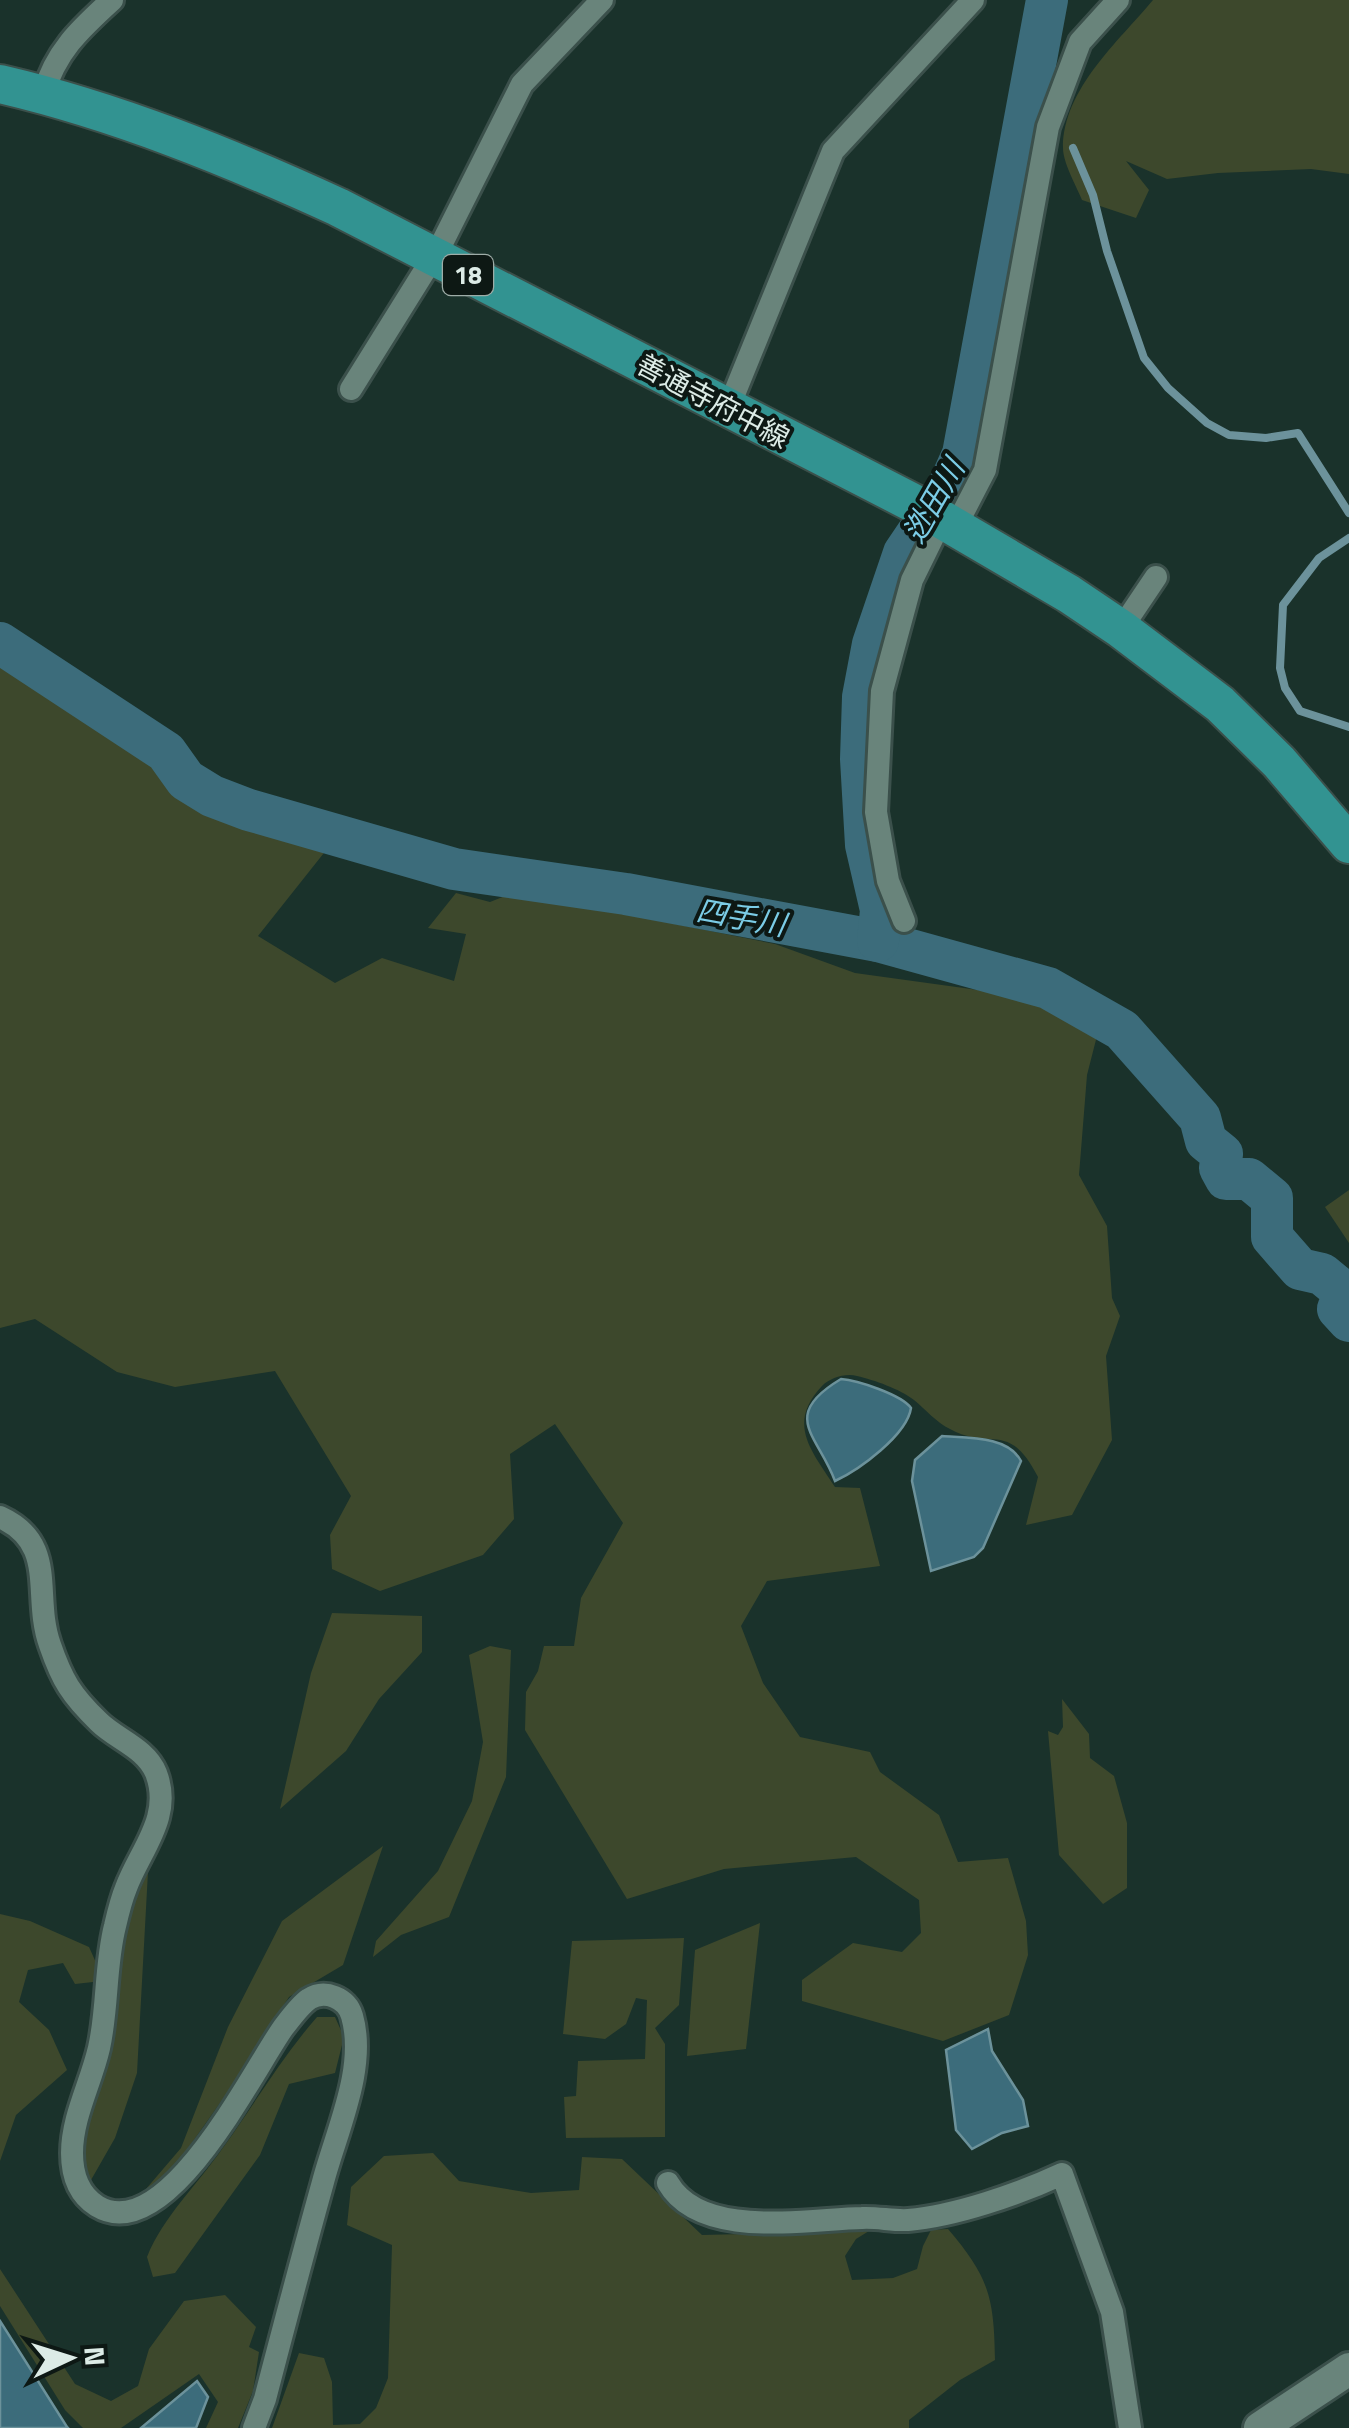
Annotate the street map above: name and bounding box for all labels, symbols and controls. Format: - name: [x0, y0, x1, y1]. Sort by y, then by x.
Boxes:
- road number: 18: [443, 255, 493, 295]
- street label: 善通寺府中線: [629, 342, 798, 459]
- water label: 迯田川: [891, 447, 977, 551]
- water label: 四手川: [693, 887, 792, 948]
- north arrow: [20, 2308, 120, 2408]
- text: N: [73, 2345, 118, 2367]

